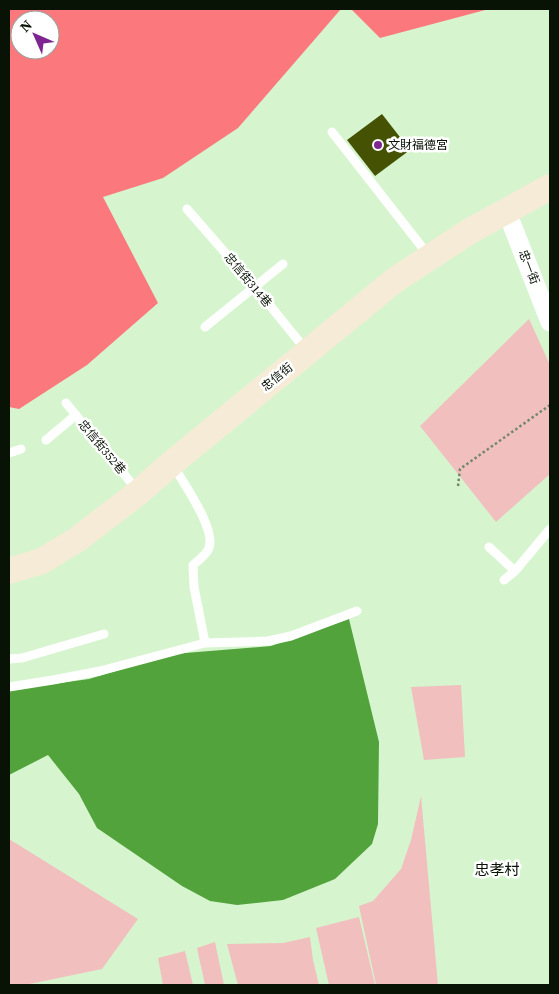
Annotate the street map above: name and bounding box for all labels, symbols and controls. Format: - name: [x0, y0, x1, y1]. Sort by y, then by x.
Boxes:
- north arrow: [10, 10, 60, 60]
- text: N: [15, 15, 36, 36]
- place label: 文財福德宮: [388, 137, 448, 153]
- marker: 文財福德宮: [372, 139, 384, 151]
- street label: 忠一街: [515, 247, 543, 287]
- street label: 忠信街314巷: [221, 250, 275, 310]
- street label: 忠信街: [258, 359, 296, 395]
- street label: 忠信街352巷: [75, 417, 129, 477]
- district label: 忠孝村: [474, 859, 520, 880]

